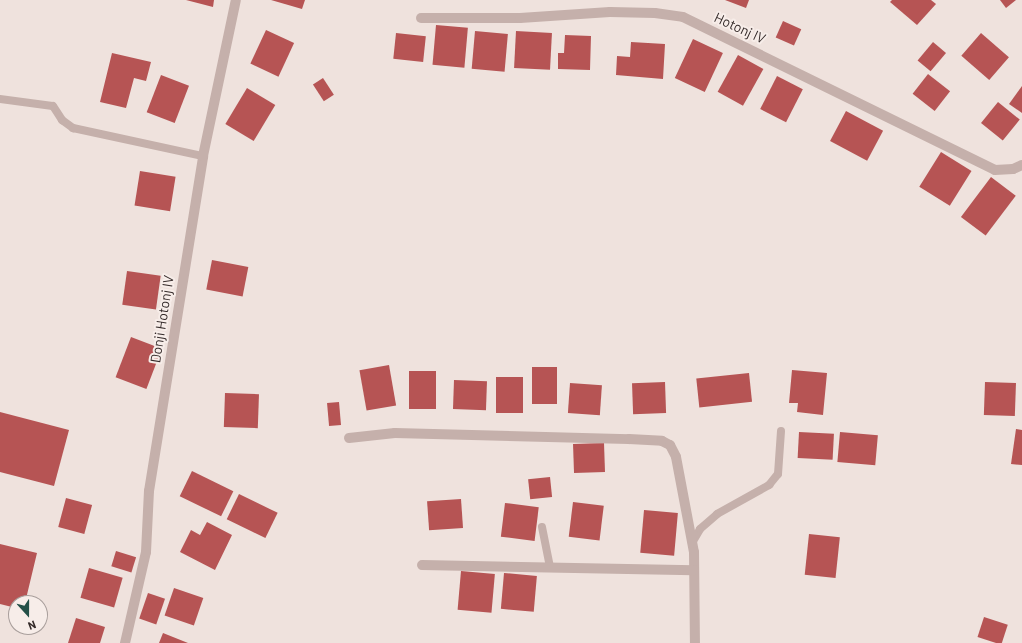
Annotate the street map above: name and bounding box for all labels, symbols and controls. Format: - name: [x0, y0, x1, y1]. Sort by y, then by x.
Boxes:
- street label: Hotonj IV: [712, 9, 768, 47]
- street label: Donji Hotonj IV: [147, 274, 177, 364]
- north arrow: [8, 595, 48, 635]
- text: N: [26, 618, 38, 633]

